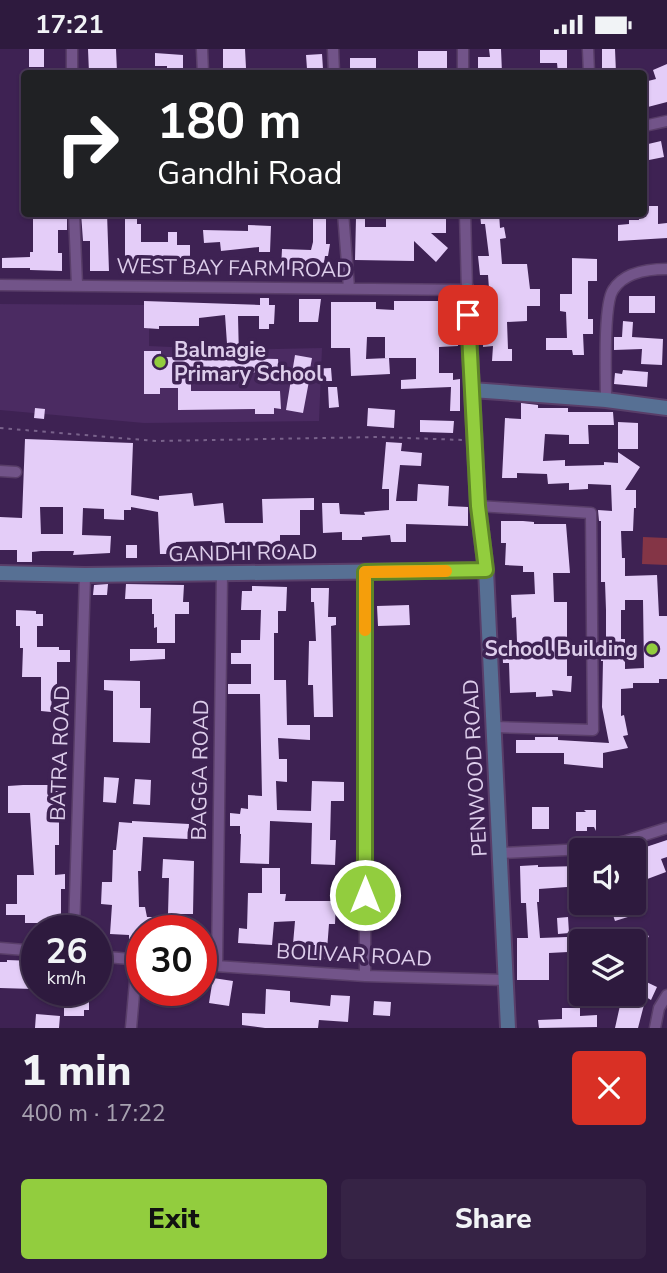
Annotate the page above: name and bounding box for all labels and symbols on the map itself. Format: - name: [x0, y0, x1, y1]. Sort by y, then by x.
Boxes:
- street label: WEST BAY FARM ROAD: [116, 252, 352, 284]
- pin: [438, 285, 498, 345]
- place label: Balmagie Primary School: [174, 336, 323, 388]
- marker: Balmagie Primary School: [152, 354, 168, 370]
- street label: GANDHI ROAD: [168, 538, 318, 568]
- place label: School Building: [485, 635, 638, 663]
- marker: School Building: [644, 641, 660, 657]
- street label: PENWOOD ROAD: [456, 679, 494, 857]
- street label: BATRA ROAD: [44, 685, 76, 821]
- street label: BAGGA ROAD: [185, 699, 215, 841]
- position arrow: [328, 858, 402, 932]
- speed limit sign: 30: [126, 915, 217, 1006]
- street label: BOLIVAR ROAD: [275, 937, 433, 973]

